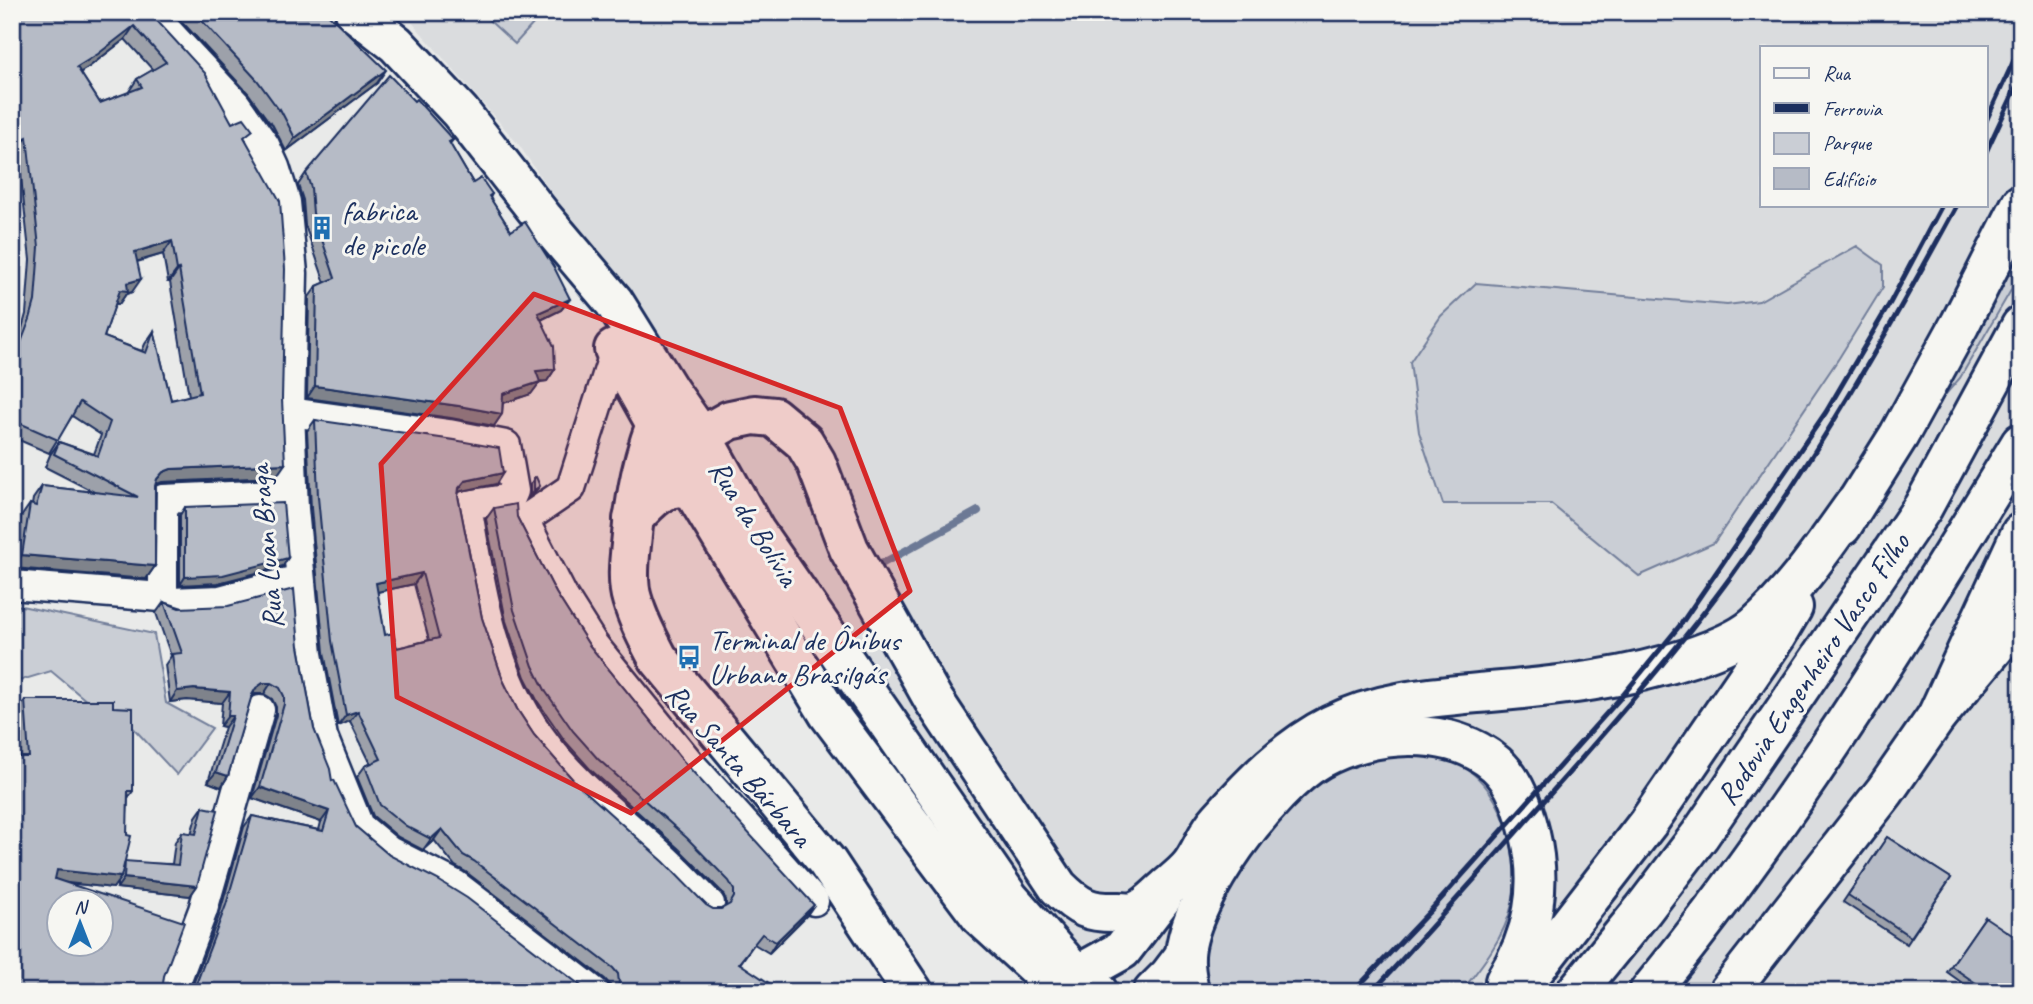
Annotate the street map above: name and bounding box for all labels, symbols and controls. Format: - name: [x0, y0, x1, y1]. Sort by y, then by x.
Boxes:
- legend: [1760, 46, 1988, 206]
- text: Rua: [1823, 60, 1851, 86]
- text: Ferrovia: [1823, 96, 1883, 122]
- text: Parque: [1823, 130, 1872, 156]
- text: Edifício: [1823, 166, 1878, 192]
- place label: fabrica de picole: [342, 192, 427, 264]
- building icon: fabrica de picole: [308, 214, 336, 242]
- street label: Rua da Bolívia: [700, 453, 809, 595]
- street label: Rua Luan Braga: [240, 461, 292, 631]
- street label: Rodovia Engenheiro Vasco Filho: [1708, 525, 1919, 812]
- place label: Terminal de Ônibus Urbano Brasilgás: [709, 621, 903, 693]
- bus stop icon: Terminal de Ônibus Urbano Brasilgás: [675, 643, 703, 671]
- street label: Rua Santa Bárbara: [658, 675, 822, 856]
- north arrow: [46, 888, 116, 958]
- text: N: [74, 895, 89, 919]

